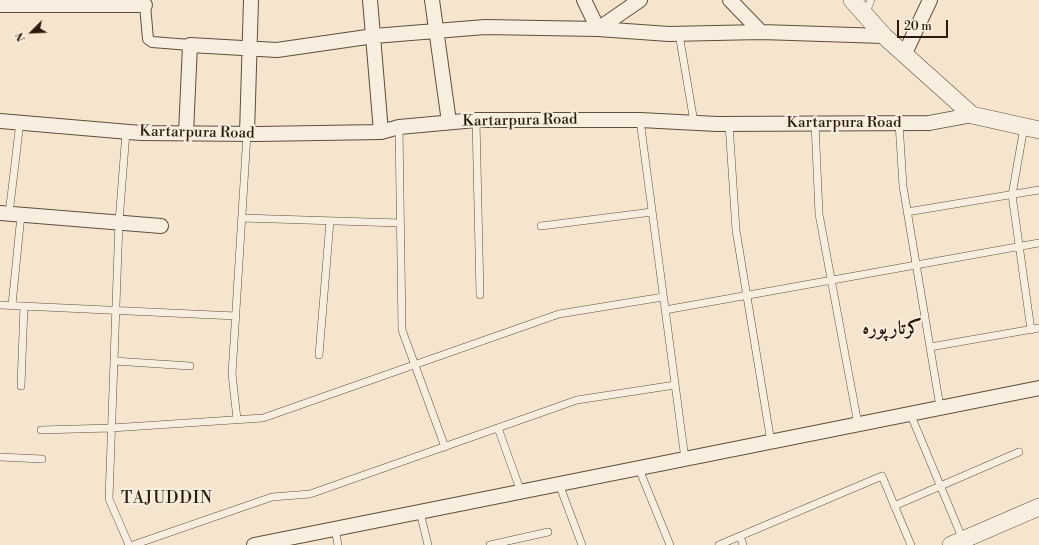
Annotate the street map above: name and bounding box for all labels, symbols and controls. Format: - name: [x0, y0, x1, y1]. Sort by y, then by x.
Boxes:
- north arrow: [12, 12, 52, 52]
- scale bar: [899, 12, 950, 38]
- text: 20 m: [904, 19, 932, 34]
- text: N: [13, 30, 29, 44]
- street label: Kartarpura Road: [462, 111, 578, 131]
- street label: Kartarpura Road: [786, 114, 902, 132]
- street label: Kartarpura Road: [139, 123, 255, 143]
- district label: کرتار پورہ: [862, 318, 922, 340]
- district label: TAJUDDIN: [121, 489, 213, 509]

